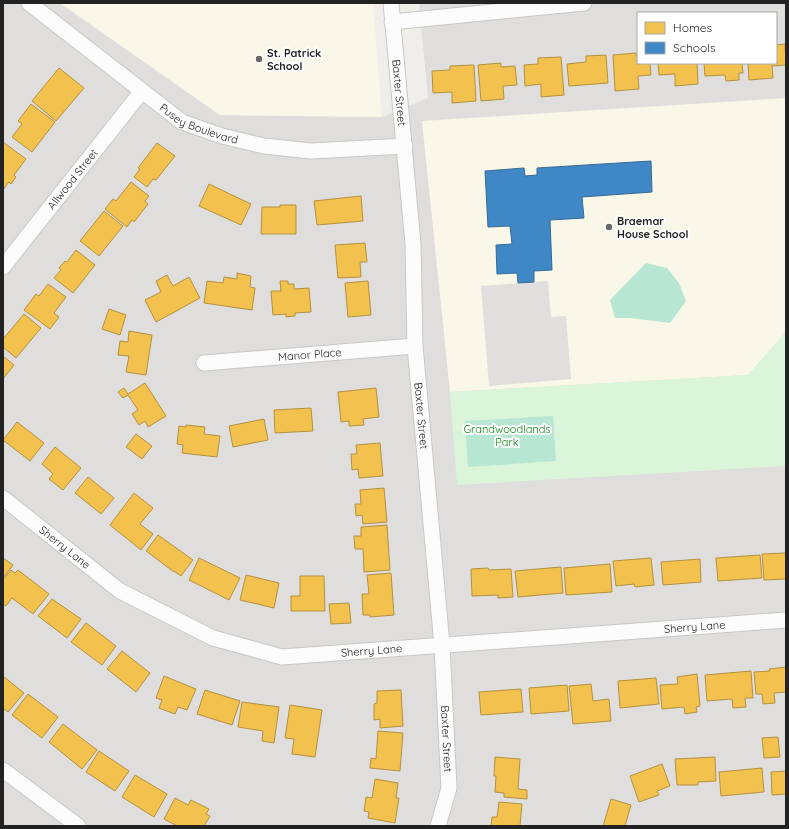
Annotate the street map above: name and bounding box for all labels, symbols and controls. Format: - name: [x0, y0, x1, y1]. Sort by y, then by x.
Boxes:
- legend: [637, 12, 777, 64]
- text: Homes: [673, 20, 713, 35]
- text: Schools: [673, 40, 716, 55]
- place label: St. Patrick School: [267, 46, 321, 73]
- marker: St. Patrick School: [254, 54, 264, 64]
- street label: Baxter Street: [389, 59, 409, 127]
- street label: Pusey Boulevard: [157, 100, 240, 147]
- street label: Allwood Street: [44, 146, 101, 212]
- place label: Braemar House School: [617, 214, 689, 241]
- marker: Braemar House School: [604, 222, 614, 232]
- street label: Manor Place: [277, 345, 342, 364]
- street label: Baxter Street: [411, 382, 431, 450]
- park label: Grandwoodlands Park: [463, 422, 551, 449]
- street label: Sherry Lane: [36, 523, 93, 572]
- street label: Sherry Lane: [663, 617, 726, 636]
- street label: Sherry Lane: [340, 641, 403, 660]
- street label: Baxter Street: [438, 705, 455, 773]

